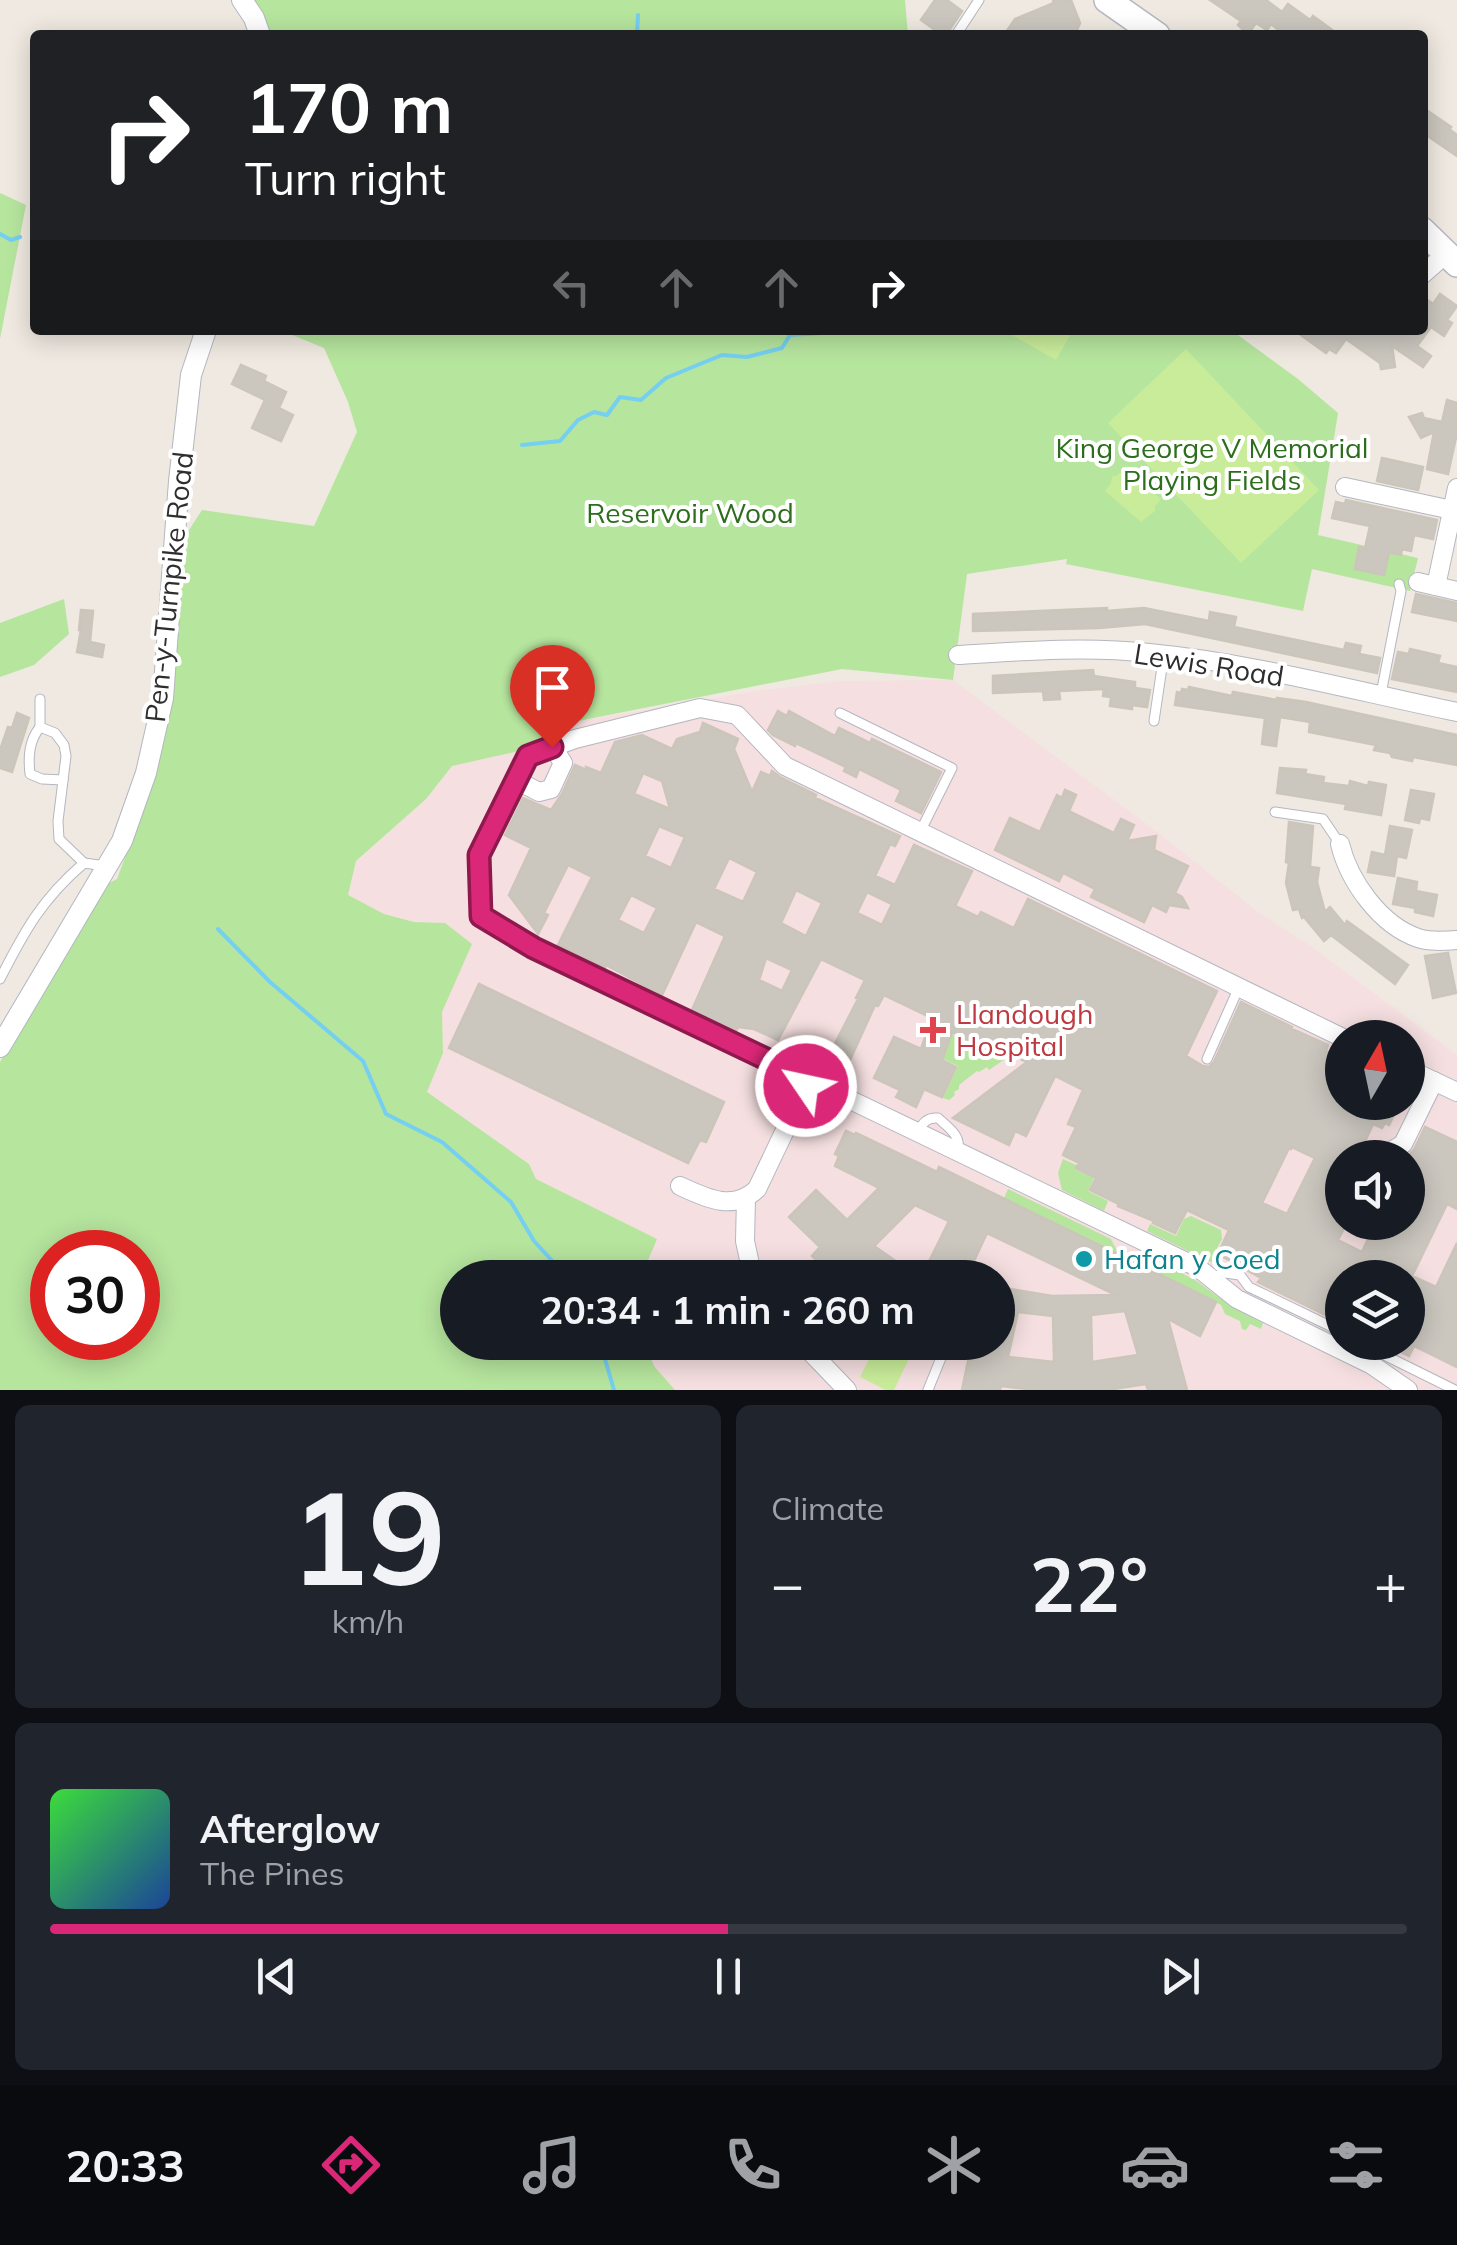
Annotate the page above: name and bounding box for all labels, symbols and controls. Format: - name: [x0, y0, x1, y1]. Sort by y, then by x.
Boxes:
- text: 170 m: [245, 63, 453, 151]
- icon: right: [80, 70, 210, 200]
- text: Turn right: [245, 150, 446, 206]
- icon: left: [544, 260, 599, 315]
- icon: ahead: [649, 260, 704, 315]
- icon: ahead: [754, 260, 809, 315]
- icon: right: [859, 260, 914, 315]
- park label: King George V Memorial Playing Fields: [1055, 430, 1369, 497]
- street label: Pen-y-Turnpike Road: [137, 450, 200, 724]
- park label: Reservoir Wood: [586, 495, 794, 530]
- street label: Lewis Road: [1132, 635, 1286, 694]
- pin: [510, 645, 595, 748]
- icon: arrive: [525, 660, 580, 715]
- place label: Llandough Hospital: [956, 996, 1093, 1063]
- marker: Llandough Hospital: [920, 1017, 946, 1043]
- north arrow: [1325, 1020, 1425, 1120]
- map controls: [1325, 1020, 1425, 1360]
- position arrow: [754, 1034, 858, 1138]
- button: sound: [1325, 1140, 1425, 1240]
- speed limit sign: 30: [30, 1230, 160, 1360]
- place label: Hafan y Coed: [1104, 1241, 1280, 1276]
- marker: Hafan y Coed: [1073, 1248, 1095, 1270]
- button: layers: [1325, 1260, 1425, 1360]
- text: 20:34 · 1 min · 260 m: [540, 1286, 915, 1334]
- text: 19: [290, 1454, 446, 1618]
- text: Climate: [771, 1488, 884, 1528]
- text: 22°: [1030, 1537, 1148, 1631]
- text: −: [771, 1549, 804, 1618]
- text: +: [1374, 1549, 1407, 1618]
- text: km/h: [332, 1601, 404, 1641]
- text: Afterglow: [200, 1805, 380, 1853]
- text: The Pines: [200, 1853, 344, 1893]
- icon: previous: [249, 1949, 304, 2004]
- icon: pause: [701, 1949, 756, 2004]
- icon: next: [1153, 1949, 1208, 2004]
- icon: directions: [316, 2130, 386, 2200]
- icon: music: [517, 2130, 587, 2200]
- icon: phone: [718, 2130, 788, 2200]
- icon: climate: [919, 2130, 989, 2200]
- icon: car: [1120, 2130, 1190, 2200]
- icon: filters: [1321, 2130, 1391, 2200]
- text: 20:33: [66, 2137, 185, 2193]

